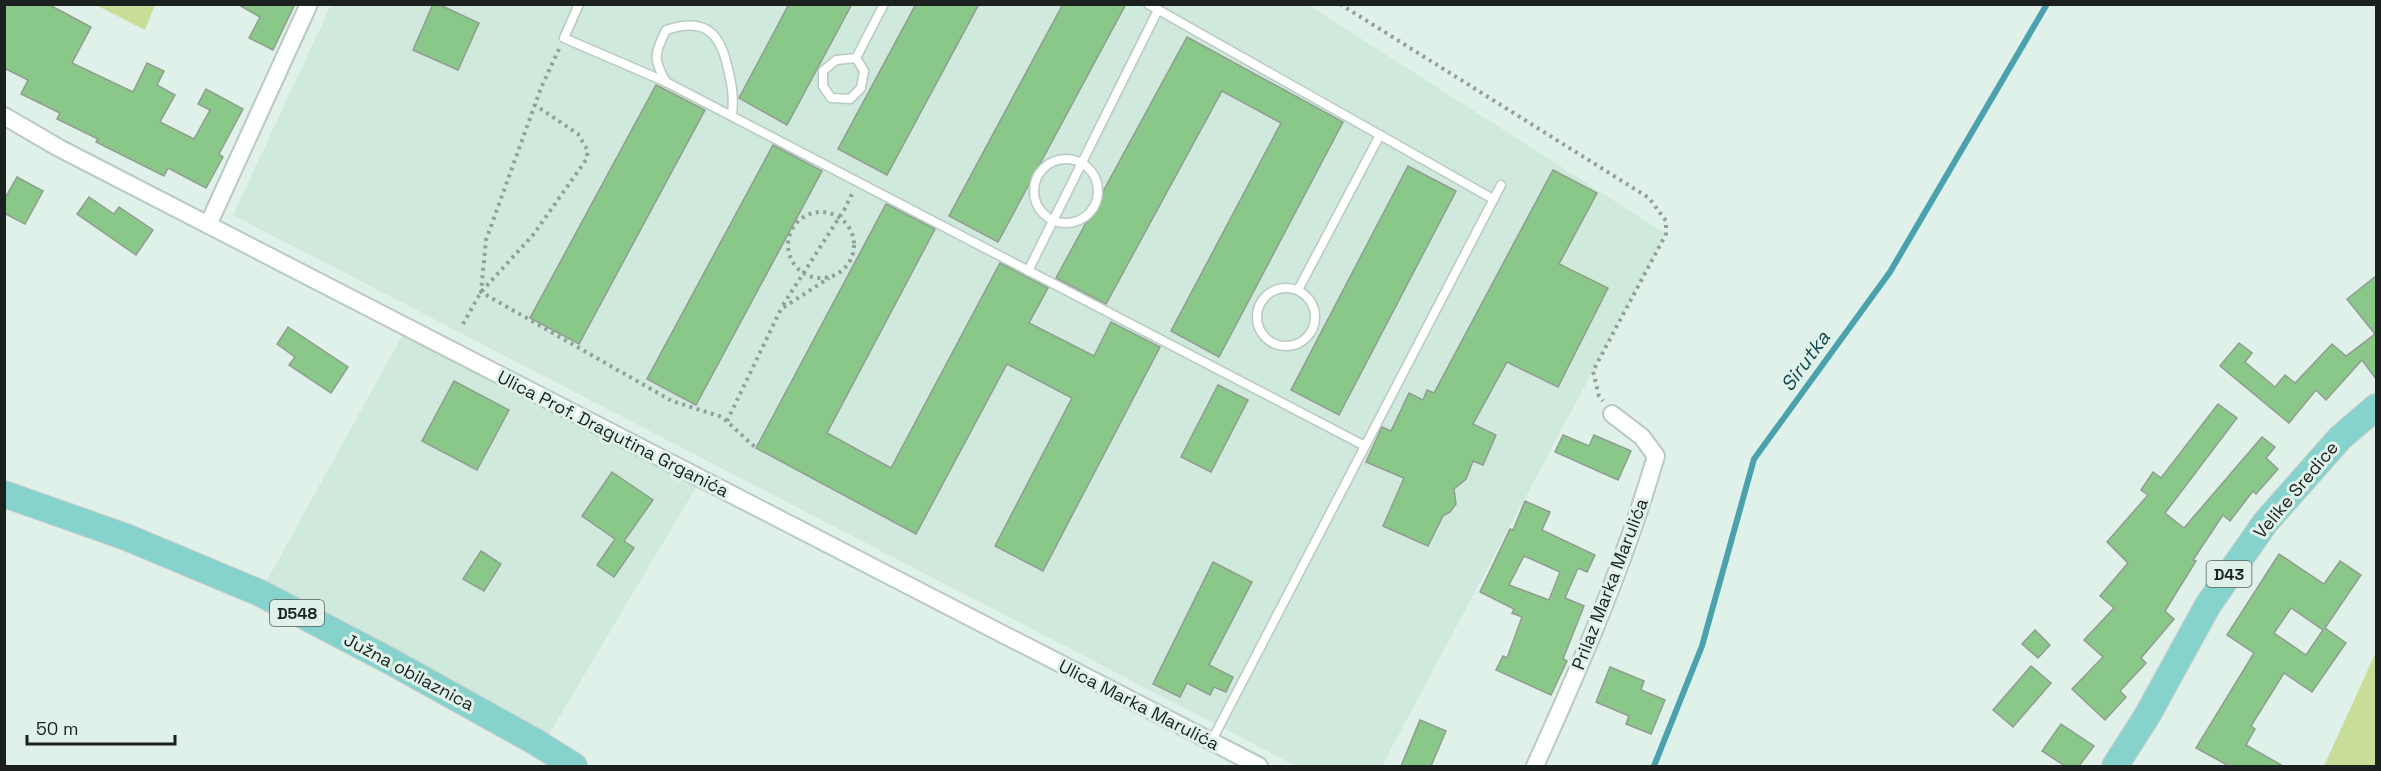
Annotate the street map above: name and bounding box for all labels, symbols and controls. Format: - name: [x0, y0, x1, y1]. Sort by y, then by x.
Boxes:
- water label: Sirutka: [1774, 325, 1836, 396]
- street label: Ulica Prof. Dragutina Grganića: [494, 365, 733, 502]
- street label: Velike Sredice: [2248, 436, 2343, 543]
- street label: Prilaz Marka Marulića: [1566, 495, 1653, 673]
- road number: D43: [2206, 561, 2252, 587]
- road number: D548: [270, 600, 324, 626]
- street label: Južna obilaznica: [340, 627, 478, 716]
- street label: Ulica Marka Marulića: [1055, 654, 1223, 755]
- scale bar: [27, 708, 176, 746]
- text: 50 m: [36, 717, 78, 740]

